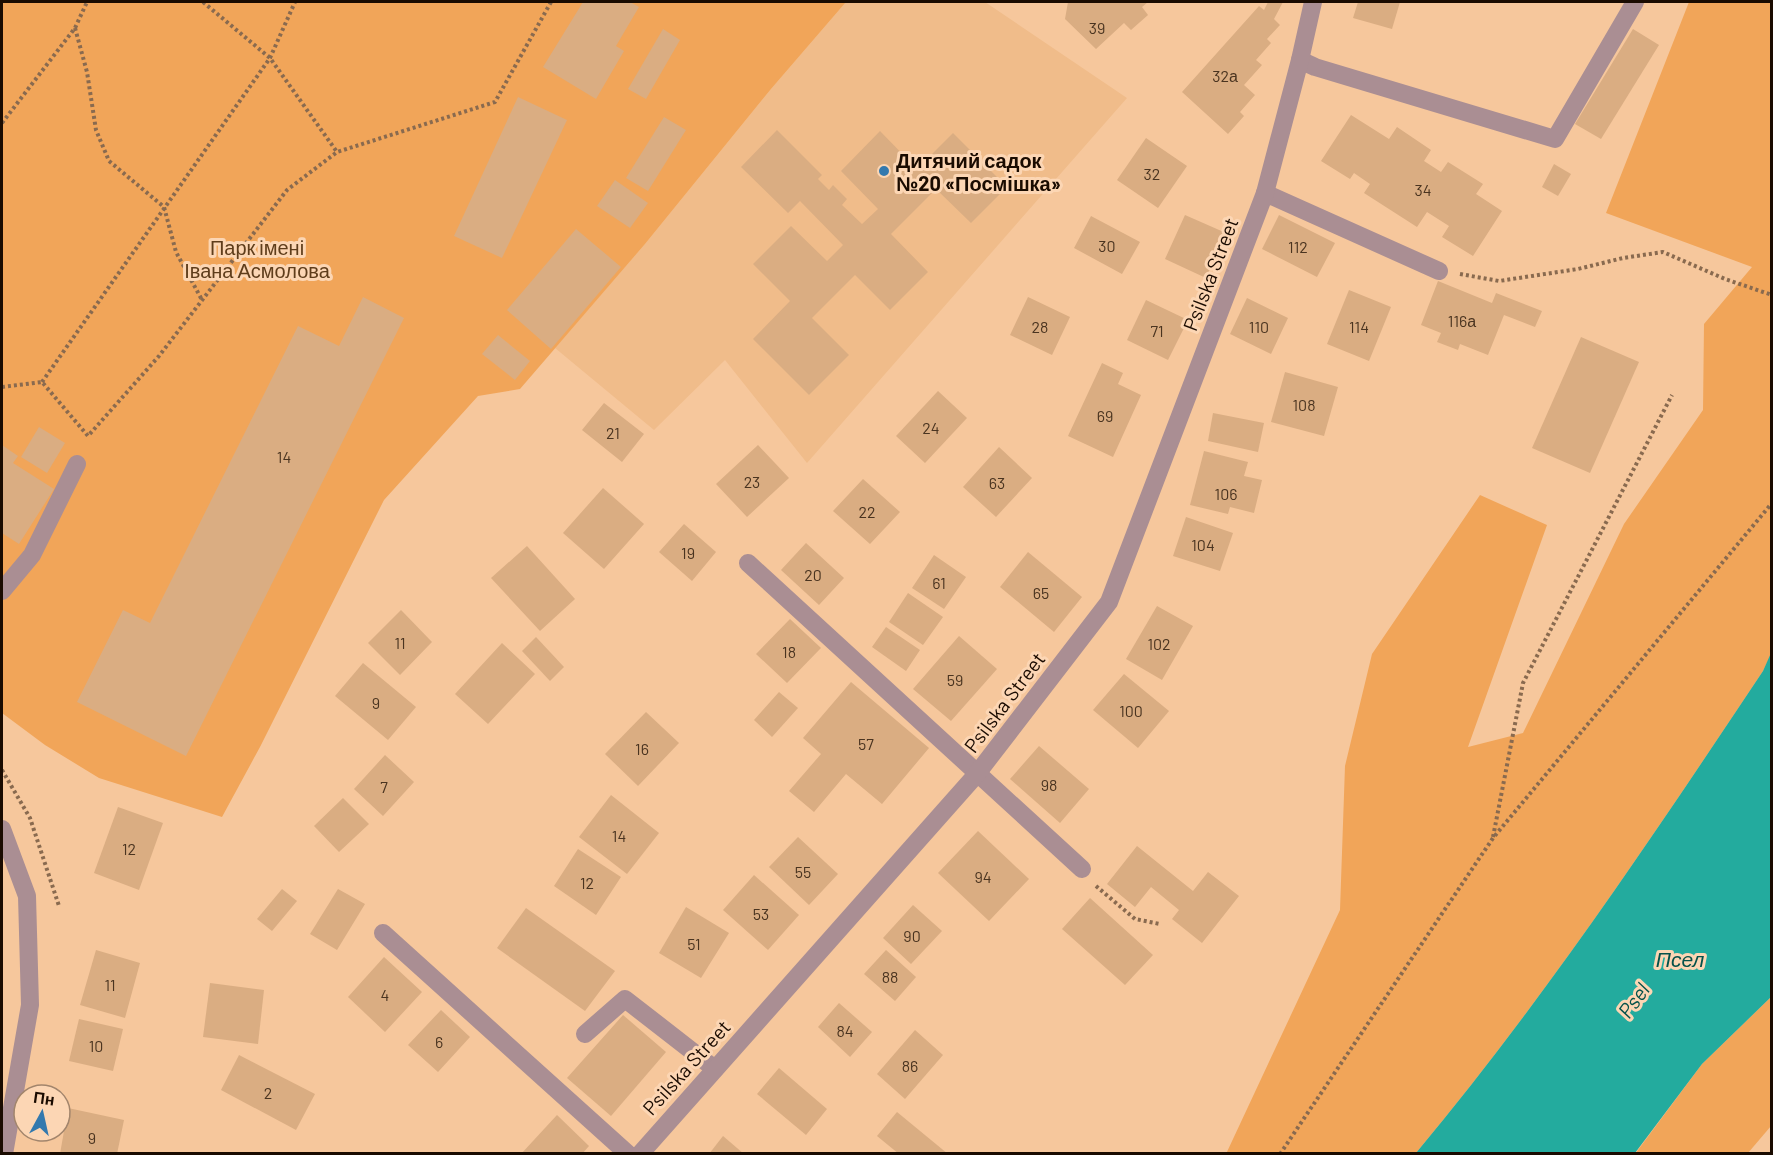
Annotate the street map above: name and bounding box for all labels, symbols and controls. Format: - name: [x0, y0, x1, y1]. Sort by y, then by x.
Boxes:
- house number: 39: [1089, 18, 1105, 37]
- house number: 32а: [1212, 66, 1238, 85]
- place label: Дитячий садок №20 «Посмішка»: [896, 148, 1061, 195]
- marker: Дитячий садок №20 «Посмішка»: [877, 164, 891, 178]
- house number: 32: [1144, 164, 1160, 183]
- house number: 34: [1414, 180, 1432, 199]
- street label: Psilska Street: [1177, 214, 1243, 334]
- park label: Парк імені Івана Асмолова: [184, 235, 331, 282]
- house number: 30: [1098, 236, 1116, 255]
- house number: 112: [1288, 237, 1308, 256]
- house number: 116а: [1448, 311, 1476, 330]
- house number: 28: [1032, 317, 1048, 336]
- house number: 110: [1249, 317, 1269, 336]
- house number: 114: [1349, 317, 1369, 336]
- house number: 71: [1150, 321, 1164, 340]
- house number: 108: [1293, 395, 1315, 414]
- house number: 69: [1097, 406, 1113, 425]
- house number: 24: [922, 418, 940, 437]
- house number: 21: [606, 423, 620, 442]
- house number: 14: [277, 447, 291, 466]
- house number: 23: [744, 472, 760, 491]
- house number: 63: [989, 473, 1005, 492]
- house number: 106: [1215, 484, 1237, 503]
- house number: 22: [858, 502, 876, 521]
- house number: 104: [1191, 535, 1215, 554]
- house number: 19: [681, 543, 695, 562]
- house number: 20: [804, 565, 822, 584]
- house number: 61: [932, 573, 946, 592]
- house number: 65: [1033, 583, 1049, 602]
- house number: 11: [394, 633, 406, 652]
- house number: 102: [1147, 634, 1171, 653]
- house number: 18: [782, 642, 796, 661]
- street label: Psilska Street: [959, 647, 1049, 757]
- house number: 59: [947, 670, 963, 689]
- house number: 9: [372, 693, 380, 712]
- house number: 100: [1119, 701, 1143, 720]
- house number: 57: [858, 734, 874, 753]
- house number: 16: [635, 739, 649, 758]
- house number: 98: [1041, 775, 1057, 794]
- house number: 7: [380, 777, 388, 796]
- house number: 14: [612, 826, 626, 845]
- house number: 12: [122, 839, 136, 858]
- house number: 55: [795, 862, 811, 881]
- house number: 94: [974, 867, 992, 886]
- house number: 12: [580, 873, 594, 892]
- house number: 53: [753, 904, 769, 923]
- house number: 90: [903, 926, 921, 945]
- house number: 51: [687, 934, 701, 953]
- water label: Псел: [1656, 946, 1704, 971]
- house number: 88: [882, 967, 898, 986]
- house number: 11: [104, 975, 116, 994]
- water label: Psel: [1612, 977, 1654, 1022]
- house number: 4: [381, 985, 389, 1004]
- street label: Psilska Street: [637, 1015, 735, 1119]
- house number: 84: [836, 1021, 854, 1040]
- house number: 6: [435, 1032, 443, 1051]
- house number: 10: [89, 1036, 103, 1055]
- house number: 86: [902, 1056, 918, 1075]
- north arrow: [12, 1083, 72, 1143]
- house number: 2: [264, 1083, 272, 1102]
- text: Пн: [32, 1087, 56, 1109]
- house number: 9: [88, 1128, 96, 1147]

